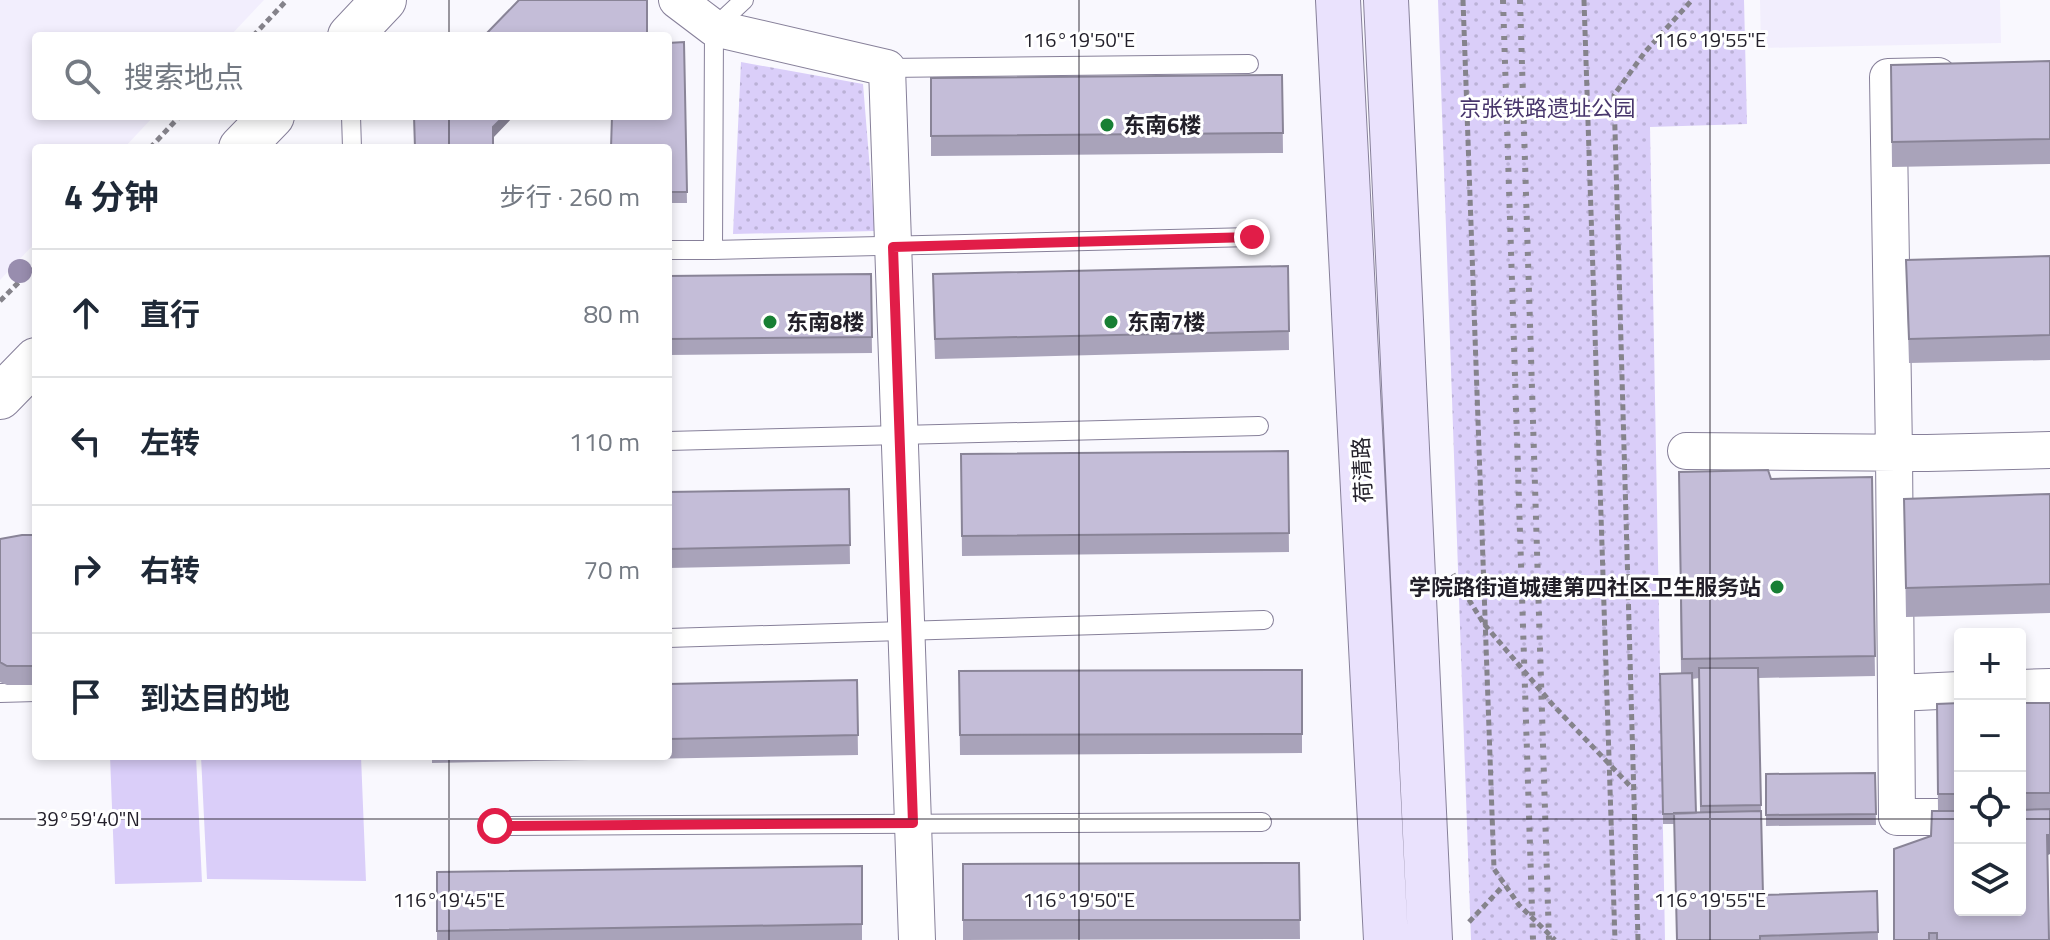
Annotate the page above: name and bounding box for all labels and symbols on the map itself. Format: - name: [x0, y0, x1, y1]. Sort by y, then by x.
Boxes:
- text: 116°19'50"E: [1023, 24, 1135, 55]
- text: 116°19'55"E: [1654, 24, 1766, 55]
- park label: 京张铁路遗址公园: [1459, 91, 1635, 125]
- place label: 东南6楼: [1123, 108, 1201, 142]
- marker: 东南6楼: [1098, 116, 1116, 134]
- route end: [1234, 219, 1270, 255]
- place label: 东南8楼: [786, 305, 864, 339]
- place label: 东南7楼: [1127, 305, 1205, 339]
- marker: 东南8楼: [761, 313, 779, 331]
- marker: 东南7楼: [1102, 313, 1120, 331]
- street label: 荷清路: [1343, 436, 1381, 504]
- place label: 学院路街道城建第四社区卫生服务站: [1409, 570, 1761, 604]
- marker: 学院路街道城建第四社区卫生服务站: [1768, 578, 1786, 596]
- text: 39°59'40"N: [36, 803, 140, 834]
- route start: [477, 808, 513, 844]
- text: 116°19'45"E: [393, 884, 505, 915]
- text: 116°19'50"E: [1023, 884, 1135, 915]
- text: 116°19'55"E: [1654, 884, 1766, 915]

